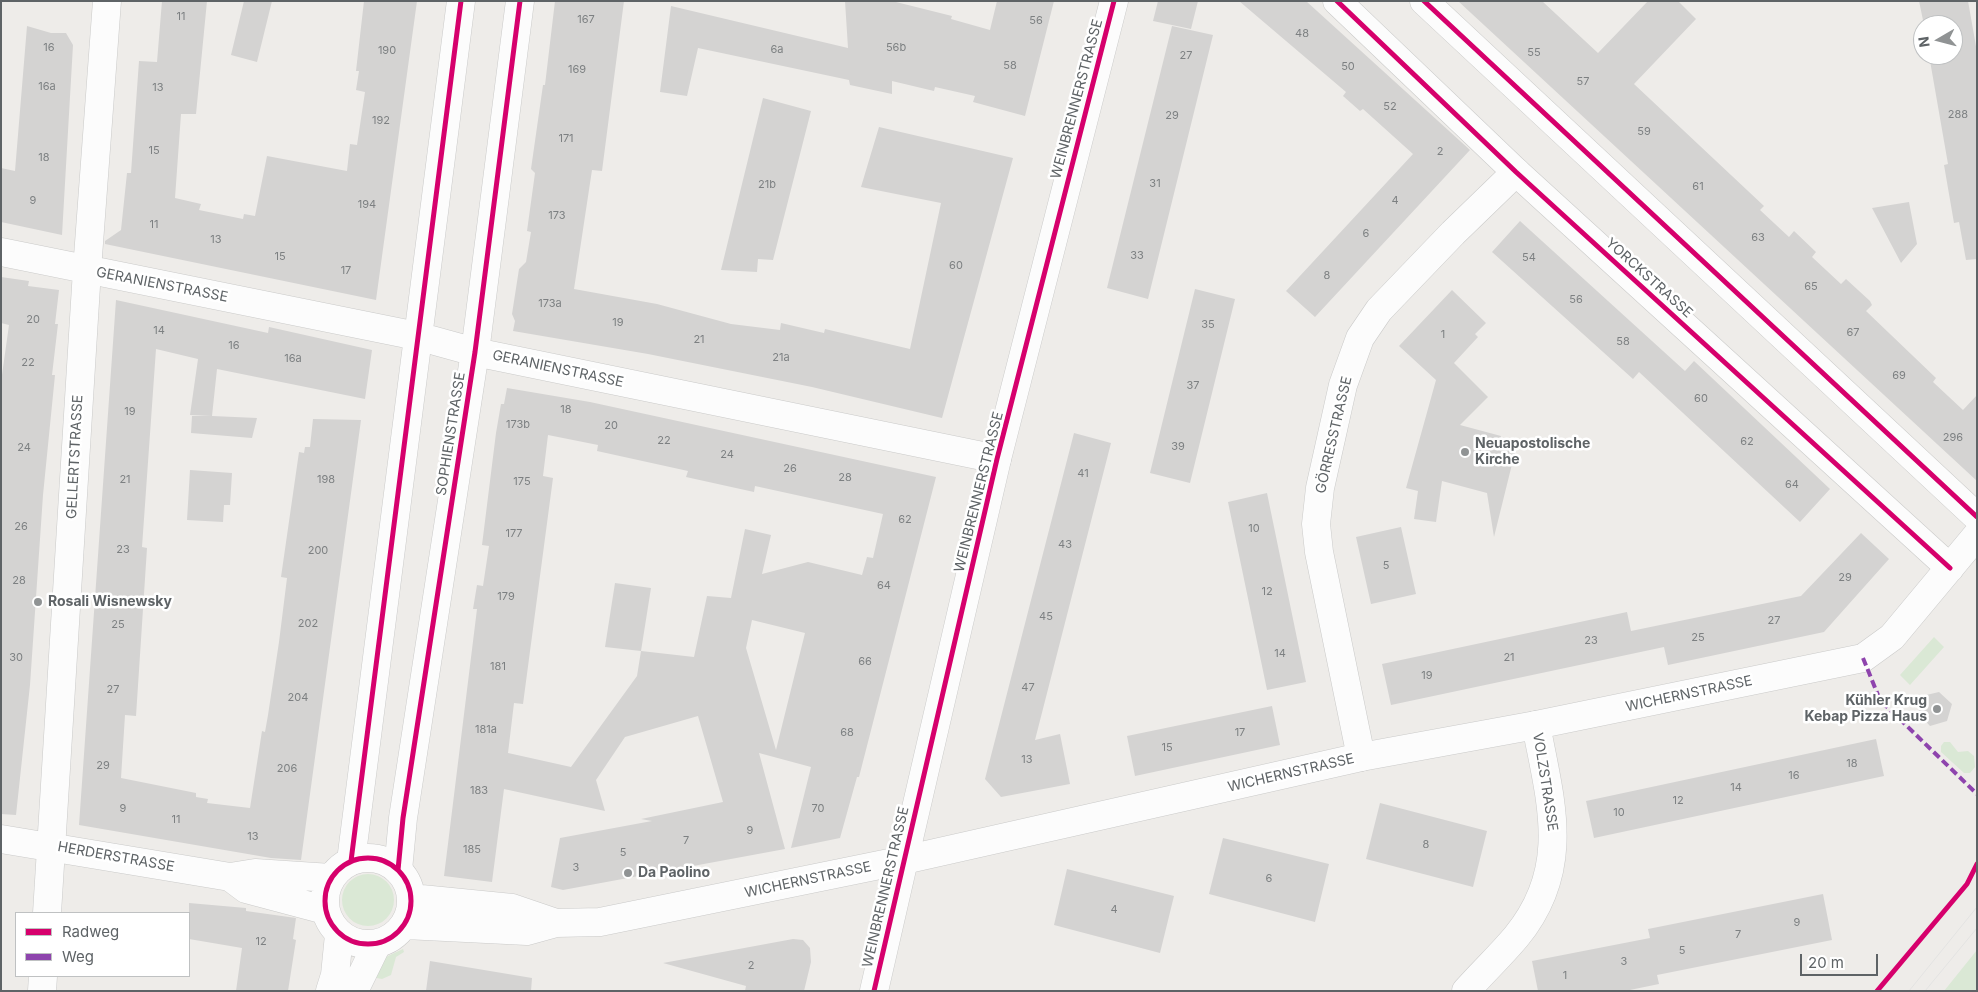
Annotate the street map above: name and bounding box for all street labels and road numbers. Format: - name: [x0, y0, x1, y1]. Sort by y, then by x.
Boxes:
- street label: WEINBRENNERSTRASSE: [1048, 17, 1106, 181]
- street label: YORCKSTRASSE: [1602, 235, 1696, 321]
- street label: GERANIENSTRASSE: [95, 264, 229, 306]
- street label: GERANIENSTRASSE: [491, 347, 625, 391]
- street label: SOPHIENSTRASSE: [433, 371, 469, 497]
- street label: GÖRRESSTRASSE: [1312, 375, 1356, 495]
- street label: GELLERTSTRASSE: [63, 395, 87, 519]
- street label: WEINBRENNERSTRASSE: [951, 410, 1007, 574]
- street label: WICHERNSTRASSE: [1624, 672, 1754, 716]
- street label: VOLZSTRASSE: [1529, 731, 1561, 833]
- street label: WICHERNSTRASSE: [1226, 750, 1356, 796]
- street label: WEINBRENNERSTRASSE: [859, 805, 913, 969]
- street label: HERDERSTRASSE: [56, 838, 176, 876]
- street label: WICHERNSTRASSE: [743, 858, 873, 902]

